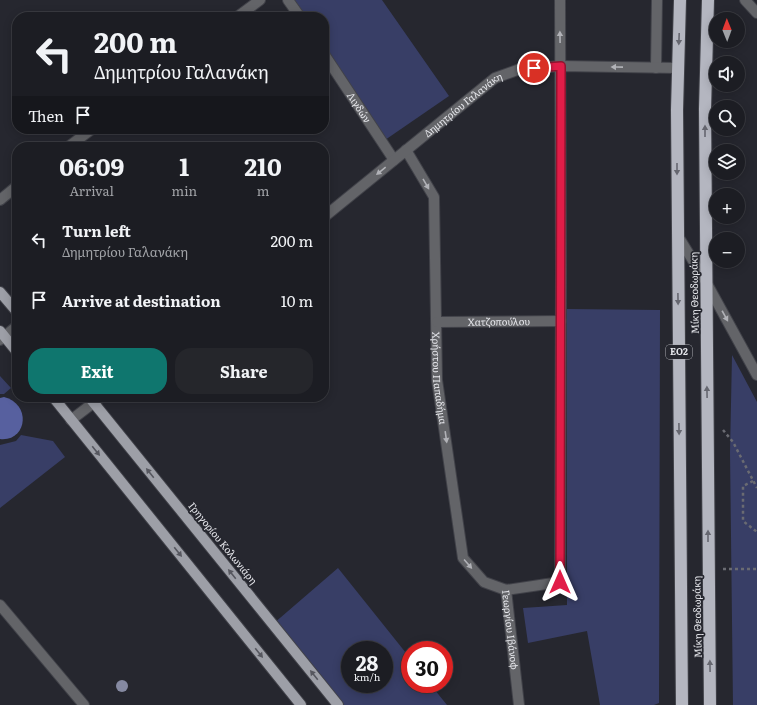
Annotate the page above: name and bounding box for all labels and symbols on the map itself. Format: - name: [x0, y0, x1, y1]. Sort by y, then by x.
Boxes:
- north arrow: [709, 12, 745, 48]
- one-way arrow: [557, 30, 563, 43]
- one-way arrow: [676, 33, 682, 46]
- pin: [517, 51, 551, 85]
- one-way arrow: [610, 64, 623, 70]
- street label: Δημητρίου Γαλανάκη: [420, 68, 504, 140]
- street label: Λιγδών: [344, 89, 376, 126]
- one-way arrow: [702, 124, 708, 137]
- one-way arrow: [674, 163, 680, 176]
- one-way arrow: [376, 166, 387, 175]
- one-way arrow: [422, 178, 429, 190]
- street label: Μίκη Θεοδωράκη: [685, 252, 702, 334]
- one-way arrow: [675, 293, 681, 306]
- one-way arrow: [721, 310, 728, 322]
- street label: Χατζοπούλου: [468, 313, 530, 329]
- street label: Χρήστου Παπαδήμα: [429, 332, 451, 425]
- road number: ΕΟ2: [666, 345, 692, 359]
- one-way arrow: [704, 385, 710, 398]
- one-way arrow: [676, 423, 682, 436]
- one-way arrow: [443, 431, 449, 443]
- one-way arrow: [92, 445, 100, 456]
- one-way arrow: [146, 467, 154, 478]
- street label: Γρηγορίου Κολωνιάρη: [186, 498, 261, 587]
- one-way arrow: [705, 529, 711, 542]
- one-way arrow: [173, 546, 182, 557]
- one-way arrow: [464, 558, 473, 569]
- position arrow: [539, 561, 581, 603]
- one-way arrow: [227, 568, 236, 579]
- street label: Μίκη Θεοδωράκη: [688, 576, 705, 658]
- street label: Γεωργίου Ιβάνοφ: [499, 589, 523, 671]
- speed limit sign: 30: [401, 641, 453, 693]
- one-way arrow: [255, 648, 264, 658]
- one-way arrow: [707, 659, 713, 672]
- one-way arrow: [309, 669, 318, 680]

